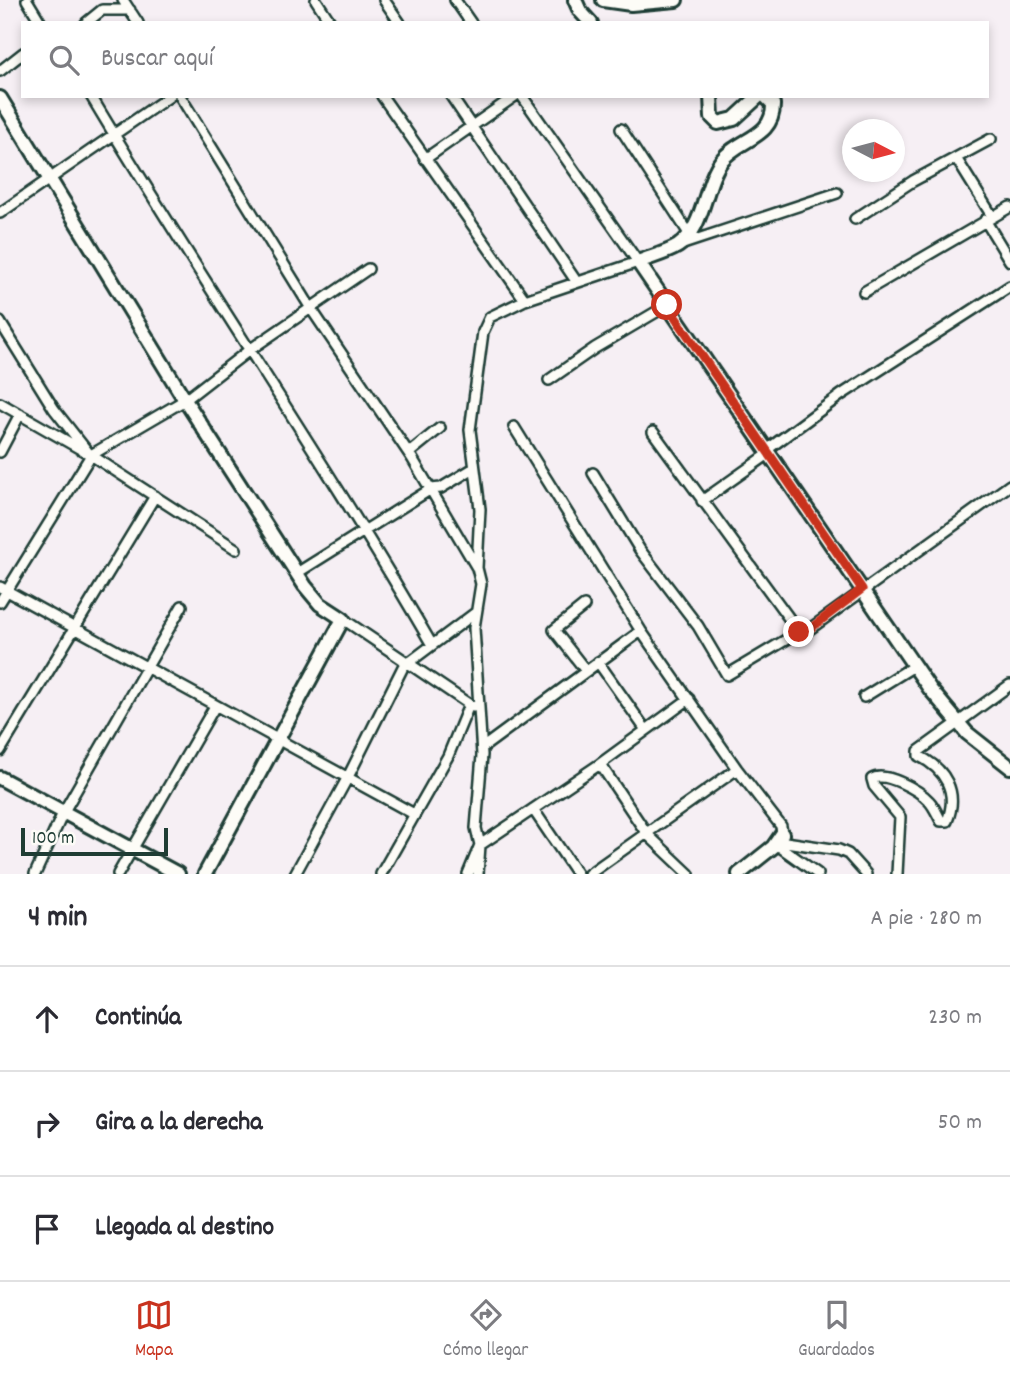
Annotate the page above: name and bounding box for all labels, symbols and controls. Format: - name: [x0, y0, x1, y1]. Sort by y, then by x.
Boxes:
- search box: [21, 21, 989, 98]
- icon: search: [45, 41, 83, 79]
- text: Buscar aquí: [101, 41, 213, 78]
- north arrow: [842, 119, 905, 182]
- route start: [651, 289, 682, 320]
- route end: [783, 616, 814, 647]
- scale bar: [21, 825, 168, 857]
- text: 100 m: [32, 826, 74, 853]
- text: 4 min: [28, 898, 87, 941]
- text: A pie · 280 m: [871, 903, 982, 936]
- icon: ahead: [28, 1000, 66, 1038]
- text: Continúa: [95, 1000, 181, 1037]
- text: 230 m: [928, 1002, 982, 1035]
- icon: right: [28, 1105, 66, 1143]
- text: Gira a la derecha: [95, 1105, 262, 1142]
- text: 50 m: [938, 1107, 982, 1140]
- icon: arrive: [28, 1210, 66, 1248]
- text: Llegada al destino: [95, 1210, 274, 1247]
- tab: Mapa: [135, 1296, 173, 1365]
- tab: Cómo llegar: [443, 1296, 528, 1365]
- tab: Guardados: [798, 1296, 875, 1365]

